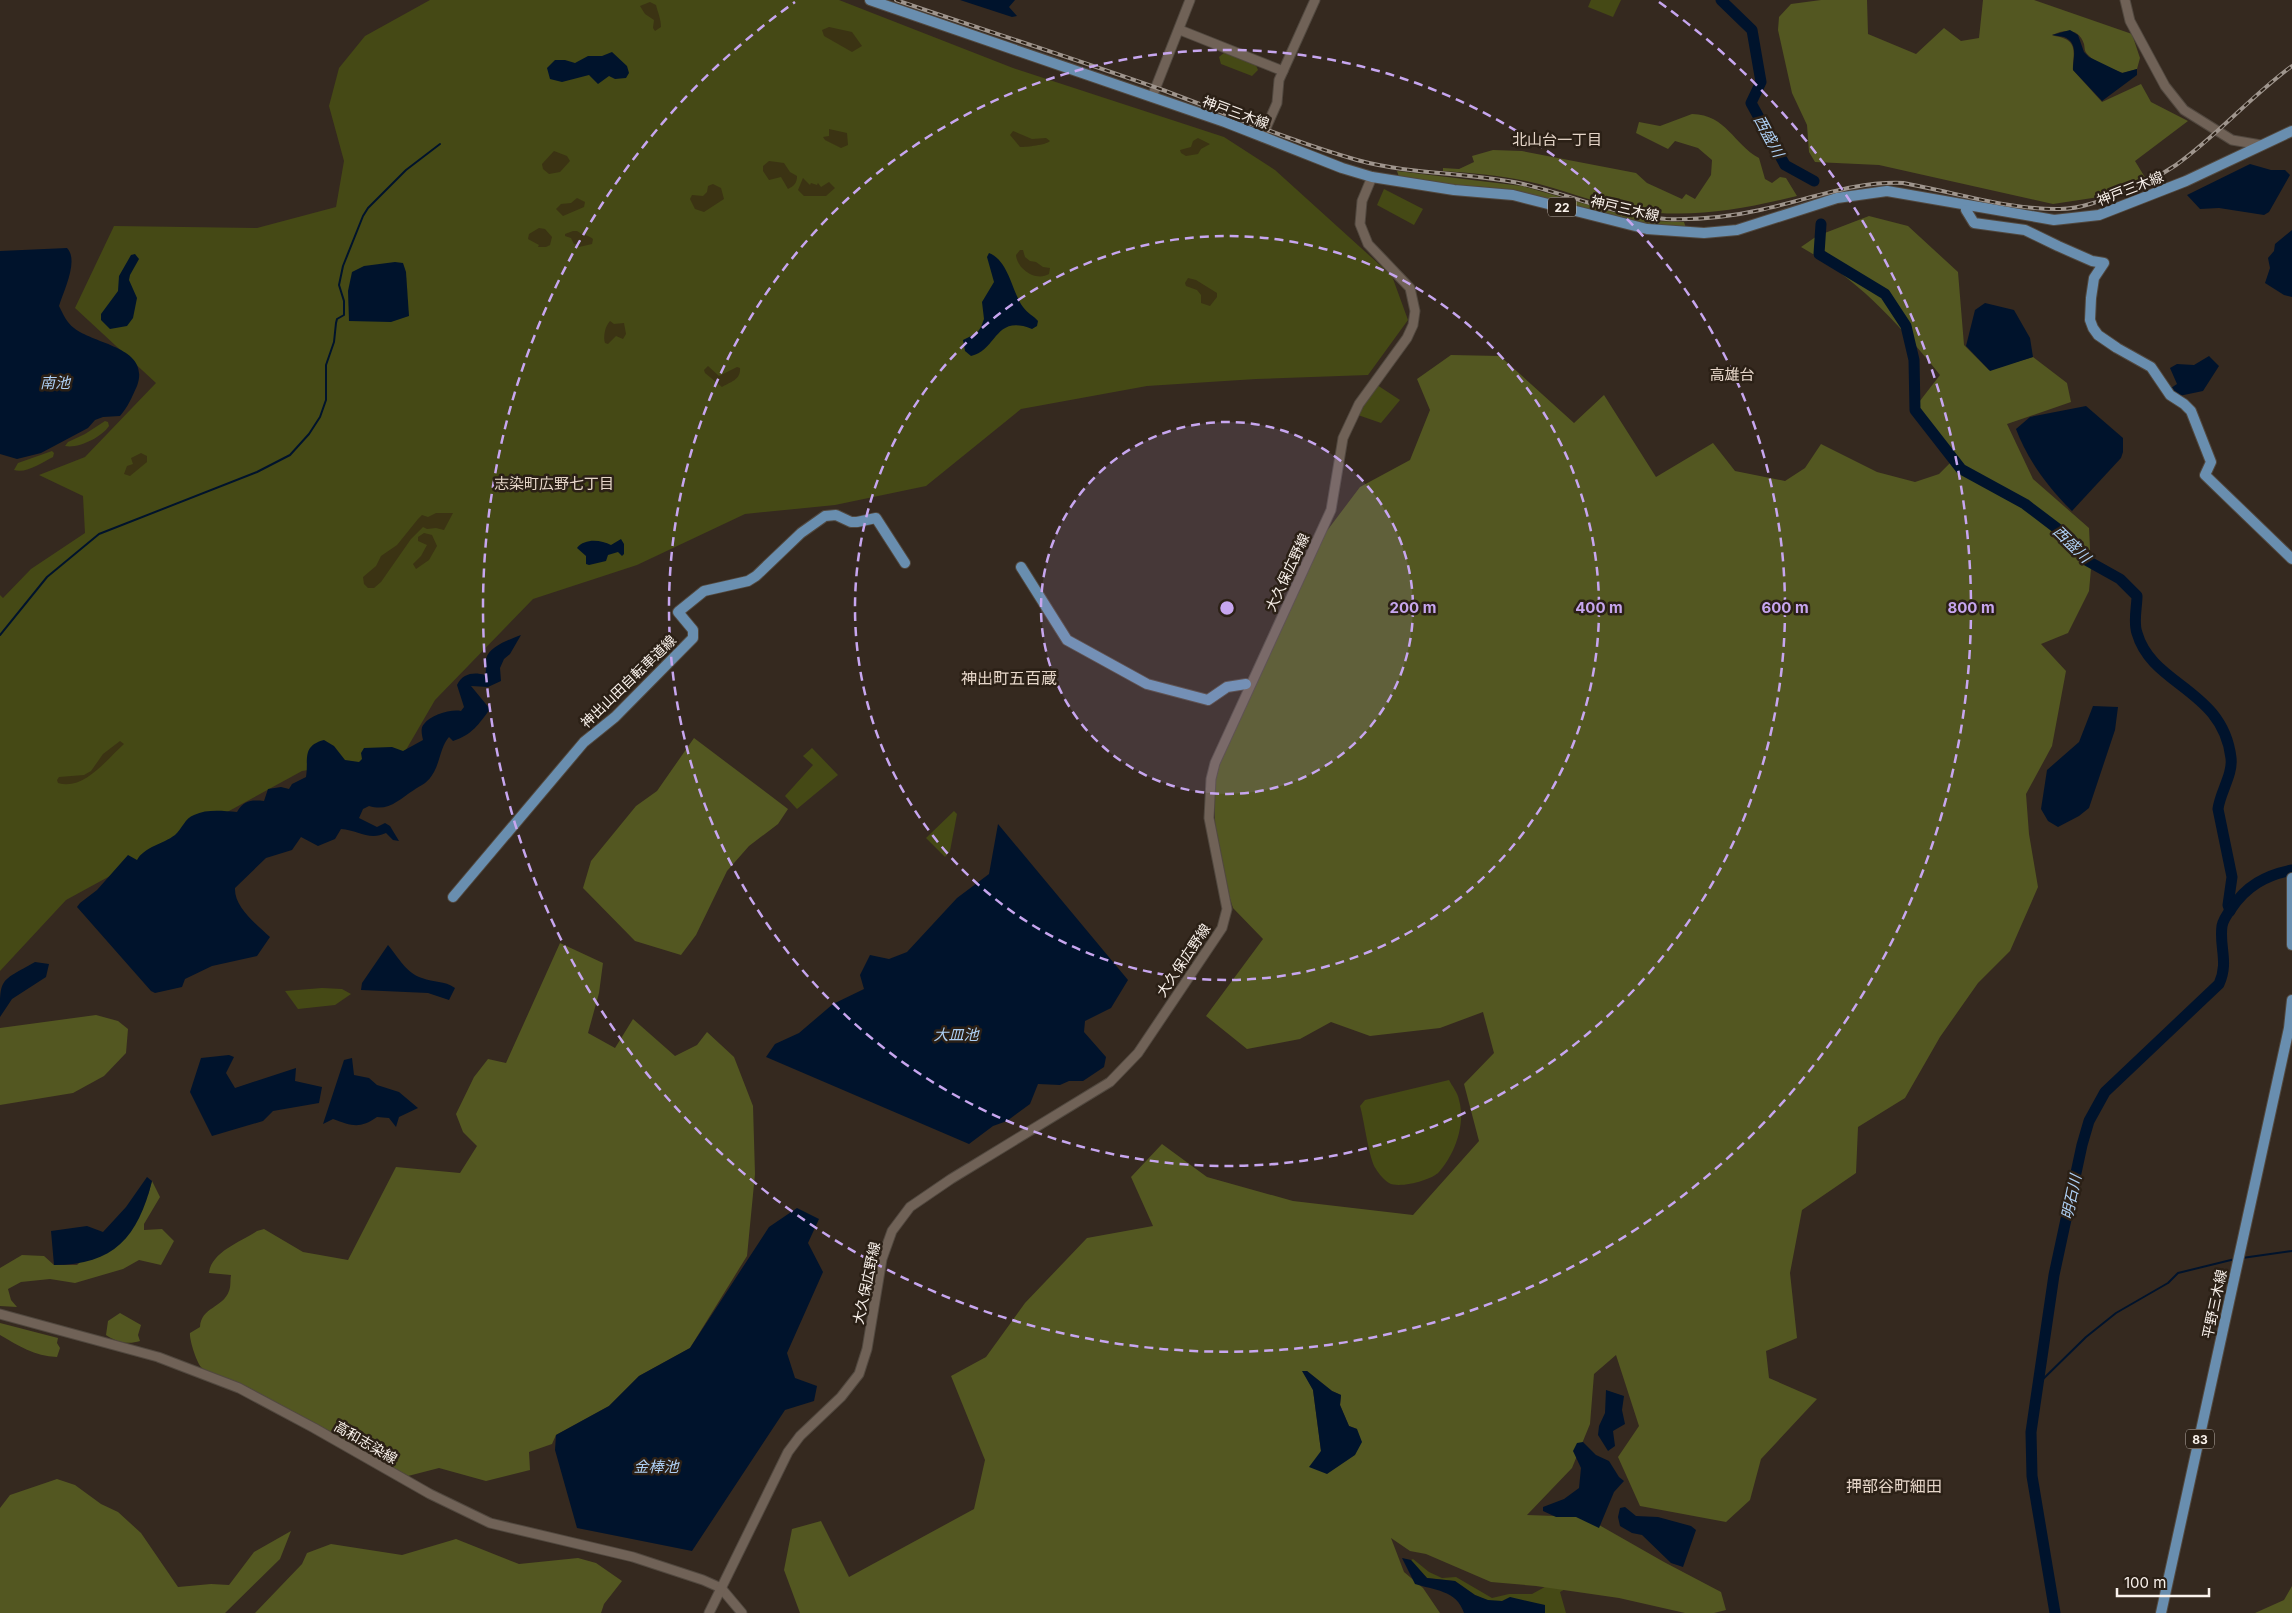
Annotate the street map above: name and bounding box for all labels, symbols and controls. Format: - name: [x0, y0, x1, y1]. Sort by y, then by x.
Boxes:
- street label: 神戸三木線: [1200, 92, 1272, 132]
- water label: 西盛川: [1750, 112, 1789, 162]
- district label: 北山台一丁目: [1512, 130, 1602, 149]
- street label: 神戸三木線: [2094, 168, 2166, 208]
- street label: 神戸三木線: [1589, 192, 1661, 224]
- road number: 22: [1548, 198, 1576, 216]
- district label: 高雄台: [1709, 365, 1755, 384]
- water label: 南池: [40, 373, 72, 392]
- district label: 志染町広野七丁目: [494, 474, 614, 493]
- water label: 西盛川: [2049, 522, 2096, 568]
- street label: 大久保広野線: [1262, 530, 1312, 614]
- text: 200 m: [1390, 598, 1436, 617]
- text: 400 m: [1575, 598, 1623, 617]
- text: 600 m: [1761, 598, 1809, 617]
- text: 800 m: [1947, 598, 1995, 617]
- centre of rings: [1218, 599, 1236, 617]
- street label: 神出山田自転車道線: [577, 631, 679, 731]
- district label: 神出町五百蔵: [961, 668, 1057, 688]
- street label: 大久保広野線: [1152, 920, 1214, 1000]
- water label: 大皿池: [933, 1025, 980, 1044]
- water label: 明石川: [2057, 1171, 2085, 1221]
- street label: 大久保広野線: [849, 1240, 883, 1326]
- street label: 平野三木線: [2198, 1268, 2230, 1340]
- street label: 高和志染線: [331, 1417, 401, 1467]
- road number: 83: [2186, 1430, 2214, 1448]
- water label: 金棒池: [633, 1457, 680, 1476]
- district label: 押部谷町細田: [1846, 1476, 1942, 1496]
- scale bar: [2117, 1566, 2210, 1598]
- text: 100 m: [2124, 1573, 2166, 1592]

